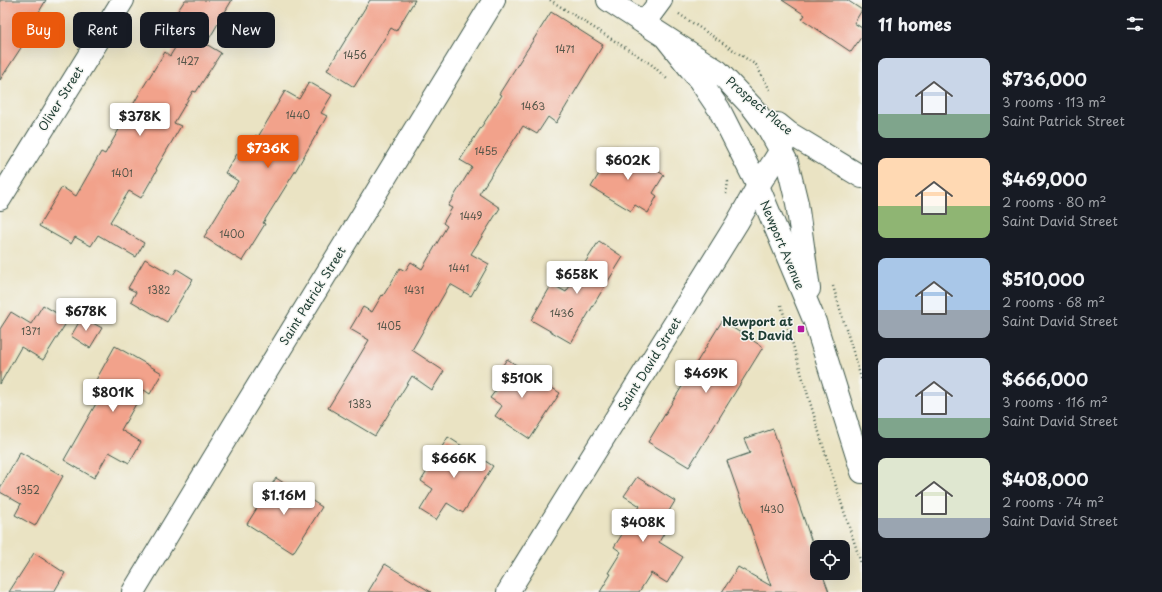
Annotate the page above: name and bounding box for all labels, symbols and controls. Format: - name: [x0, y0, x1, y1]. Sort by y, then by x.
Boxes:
- text: 11 homes: [878, 11, 952, 37]
- chip: Buy: [12, 12, 65, 48]
- chip: Rent: [73, 12, 132, 48]
- chip: Filters: [140, 12, 209, 48]
- chip: New: [217, 12, 275, 48]
- icon: filters: [1124, 13, 1146, 35]
- house number: 1471: [555, 41, 575, 56]
- house number: 1456: [343, 47, 367, 62]
- house number: 1427: [177, 53, 200, 68]
- street label: Oliver Street: [33, 62, 87, 134]
- text: $736,000: [1002, 66, 1087, 92]
- street label: Prospect Place: [722, 72, 797, 139]
- icon: home: [910, 74, 958, 122]
- text: 3 rooms · 113 m²: [1002, 92, 1106, 111]
- house number: 1463: [521, 98, 545, 113]
- pin: $378K: [112, 103, 168, 137]
- text: $378K: [119, 106, 161, 125]
- house number: 1440: [286, 107, 310, 122]
- text: Saint Patrick Street: [1002, 111, 1125, 130]
- pin: $736K: [240, 135, 296, 169]
- text: $736K: [246, 138, 290, 157]
- house number: 1455: [475, 143, 498, 158]
- pin: $602K: [600, 147, 656, 181]
- text: $602K: [605, 150, 651, 169]
- house number: 1401: [111, 165, 133, 180]
- text: $469,000: [1002, 166, 1087, 192]
- icon: home: [910, 174, 958, 222]
- text: 2 rooms · 80 m²: [1002, 192, 1107, 211]
- street label: Newport Avenue: [756, 197, 810, 292]
- house number: 1449: [460, 208, 482, 223]
- text: Saint David Street: [1002, 211, 1118, 230]
- house number: 1400: [219, 226, 245, 241]
- street label: Saint Patrick Street: [274, 243, 350, 348]
- house number: 1441: [449, 260, 470, 275]
- pin: $658K: [549, 261, 605, 295]
- text: $658K: [556, 264, 598, 283]
- text: $510,000: [1002, 266, 1085, 292]
- icon: home: [910, 274, 958, 322]
- house number: 1382: [148, 282, 170, 297]
- house number: 1431: [404, 282, 424, 297]
- text: 2 rooms · 68 m²: [1002, 292, 1105, 311]
- pin: $678K: [58, 298, 114, 332]
- text: $678K: [65, 301, 107, 320]
- house number: 1436: [550, 305, 574, 320]
- text: Saint David Street: [1002, 311, 1118, 330]
- place label: Newport at St David: [722, 312, 793, 344]
- street label: Saint David Street: [613, 313, 685, 414]
- house number: 1405: [377, 318, 401, 333]
- house number: 1371: [21, 323, 41, 338]
- marker: Newport at St David: [796, 324, 806, 334]
- pin: $469K: [678, 360, 734, 394]
- text: $469K: [684, 363, 728, 382]
- pin: $510K: [494, 365, 550, 399]
- text: $666,000: [1002, 366, 1088, 392]
- text: $510K: [501, 368, 543, 387]
- icon: home: [910, 374, 958, 422]
- pin: $801K: [85, 379, 141, 413]
- text: $801K: [92, 382, 134, 401]
- text: 3 rooms · 116 m²: [1002, 392, 1108, 411]
- house number: 1383: [348, 396, 372, 411]
- text: Saint David Street: [1002, 411, 1118, 430]
- pin: $666K: [426, 445, 482, 479]
- text: $666K: [432, 448, 476, 467]
- text: $408,000: [1002, 466, 1089, 492]
- icon: home: [910, 474, 958, 522]
- house number: 1352: [16, 482, 40, 497]
- pin: $1.16M: [251, 482, 317, 516]
- text: $1.16M: [262, 485, 306, 504]
- text: 2 rooms · 74 m²: [1002, 492, 1104, 511]
- house number: 1430: [760, 501, 784, 516]
- pin: $408K: [615, 509, 671, 543]
- text: Saint David Street: [1002, 511, 1118, 530]
- text: $408K: [621, 512, 665, 531]
- map controls: [810, 540, 850, 580]
- button: locate: [810, 540, 850, 580]

